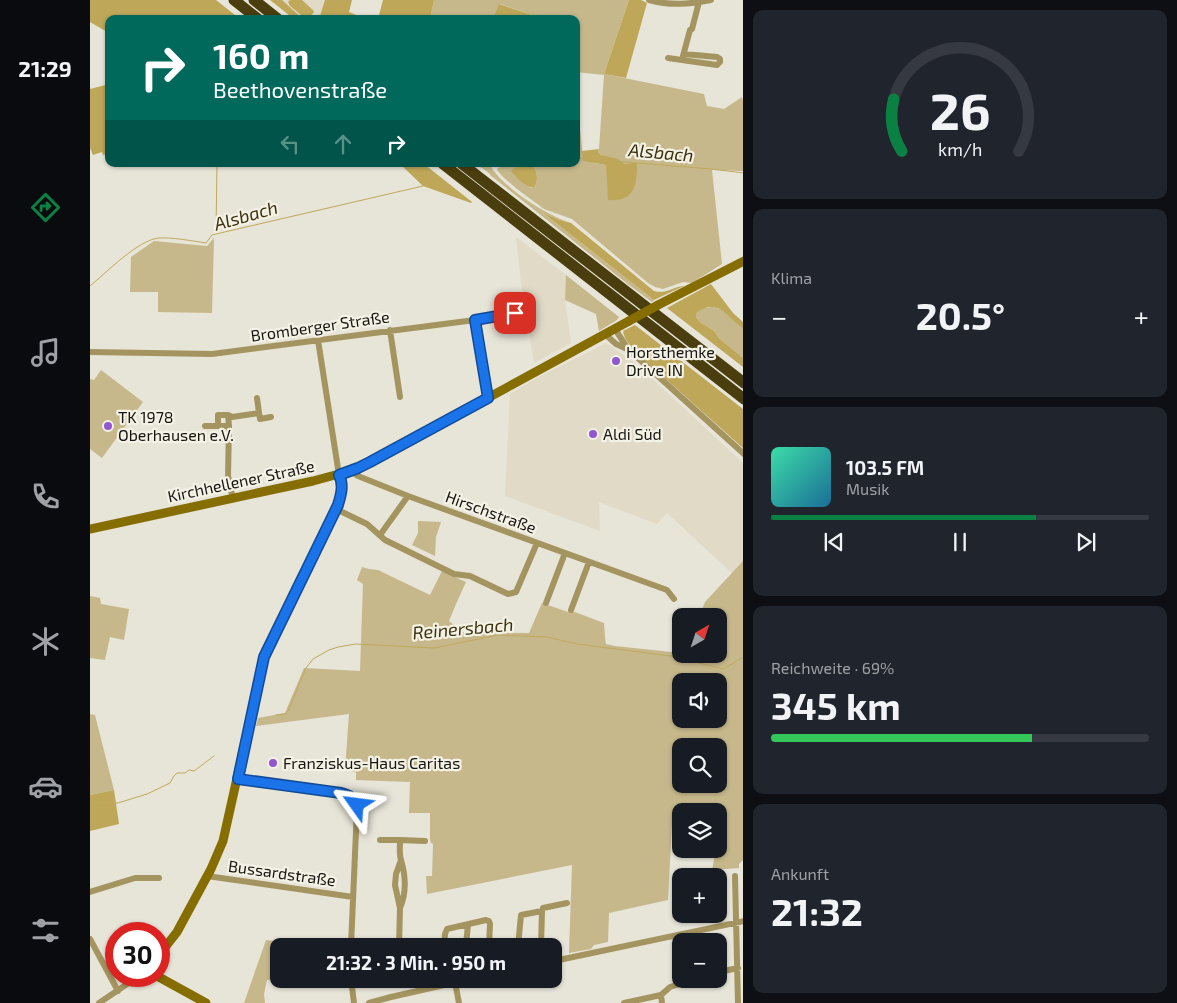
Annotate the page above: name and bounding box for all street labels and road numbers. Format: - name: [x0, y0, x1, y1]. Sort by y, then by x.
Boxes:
- street label: Bromberger Straße: [249, 306, 391, 345]
- street label: Kirchhellener Straße: [166, 456, 316, 505]
- street label: Hirschstraße: [443, 486, 539, 537]
- street label: Bussardstraße: [227, 856, 337, 889]

